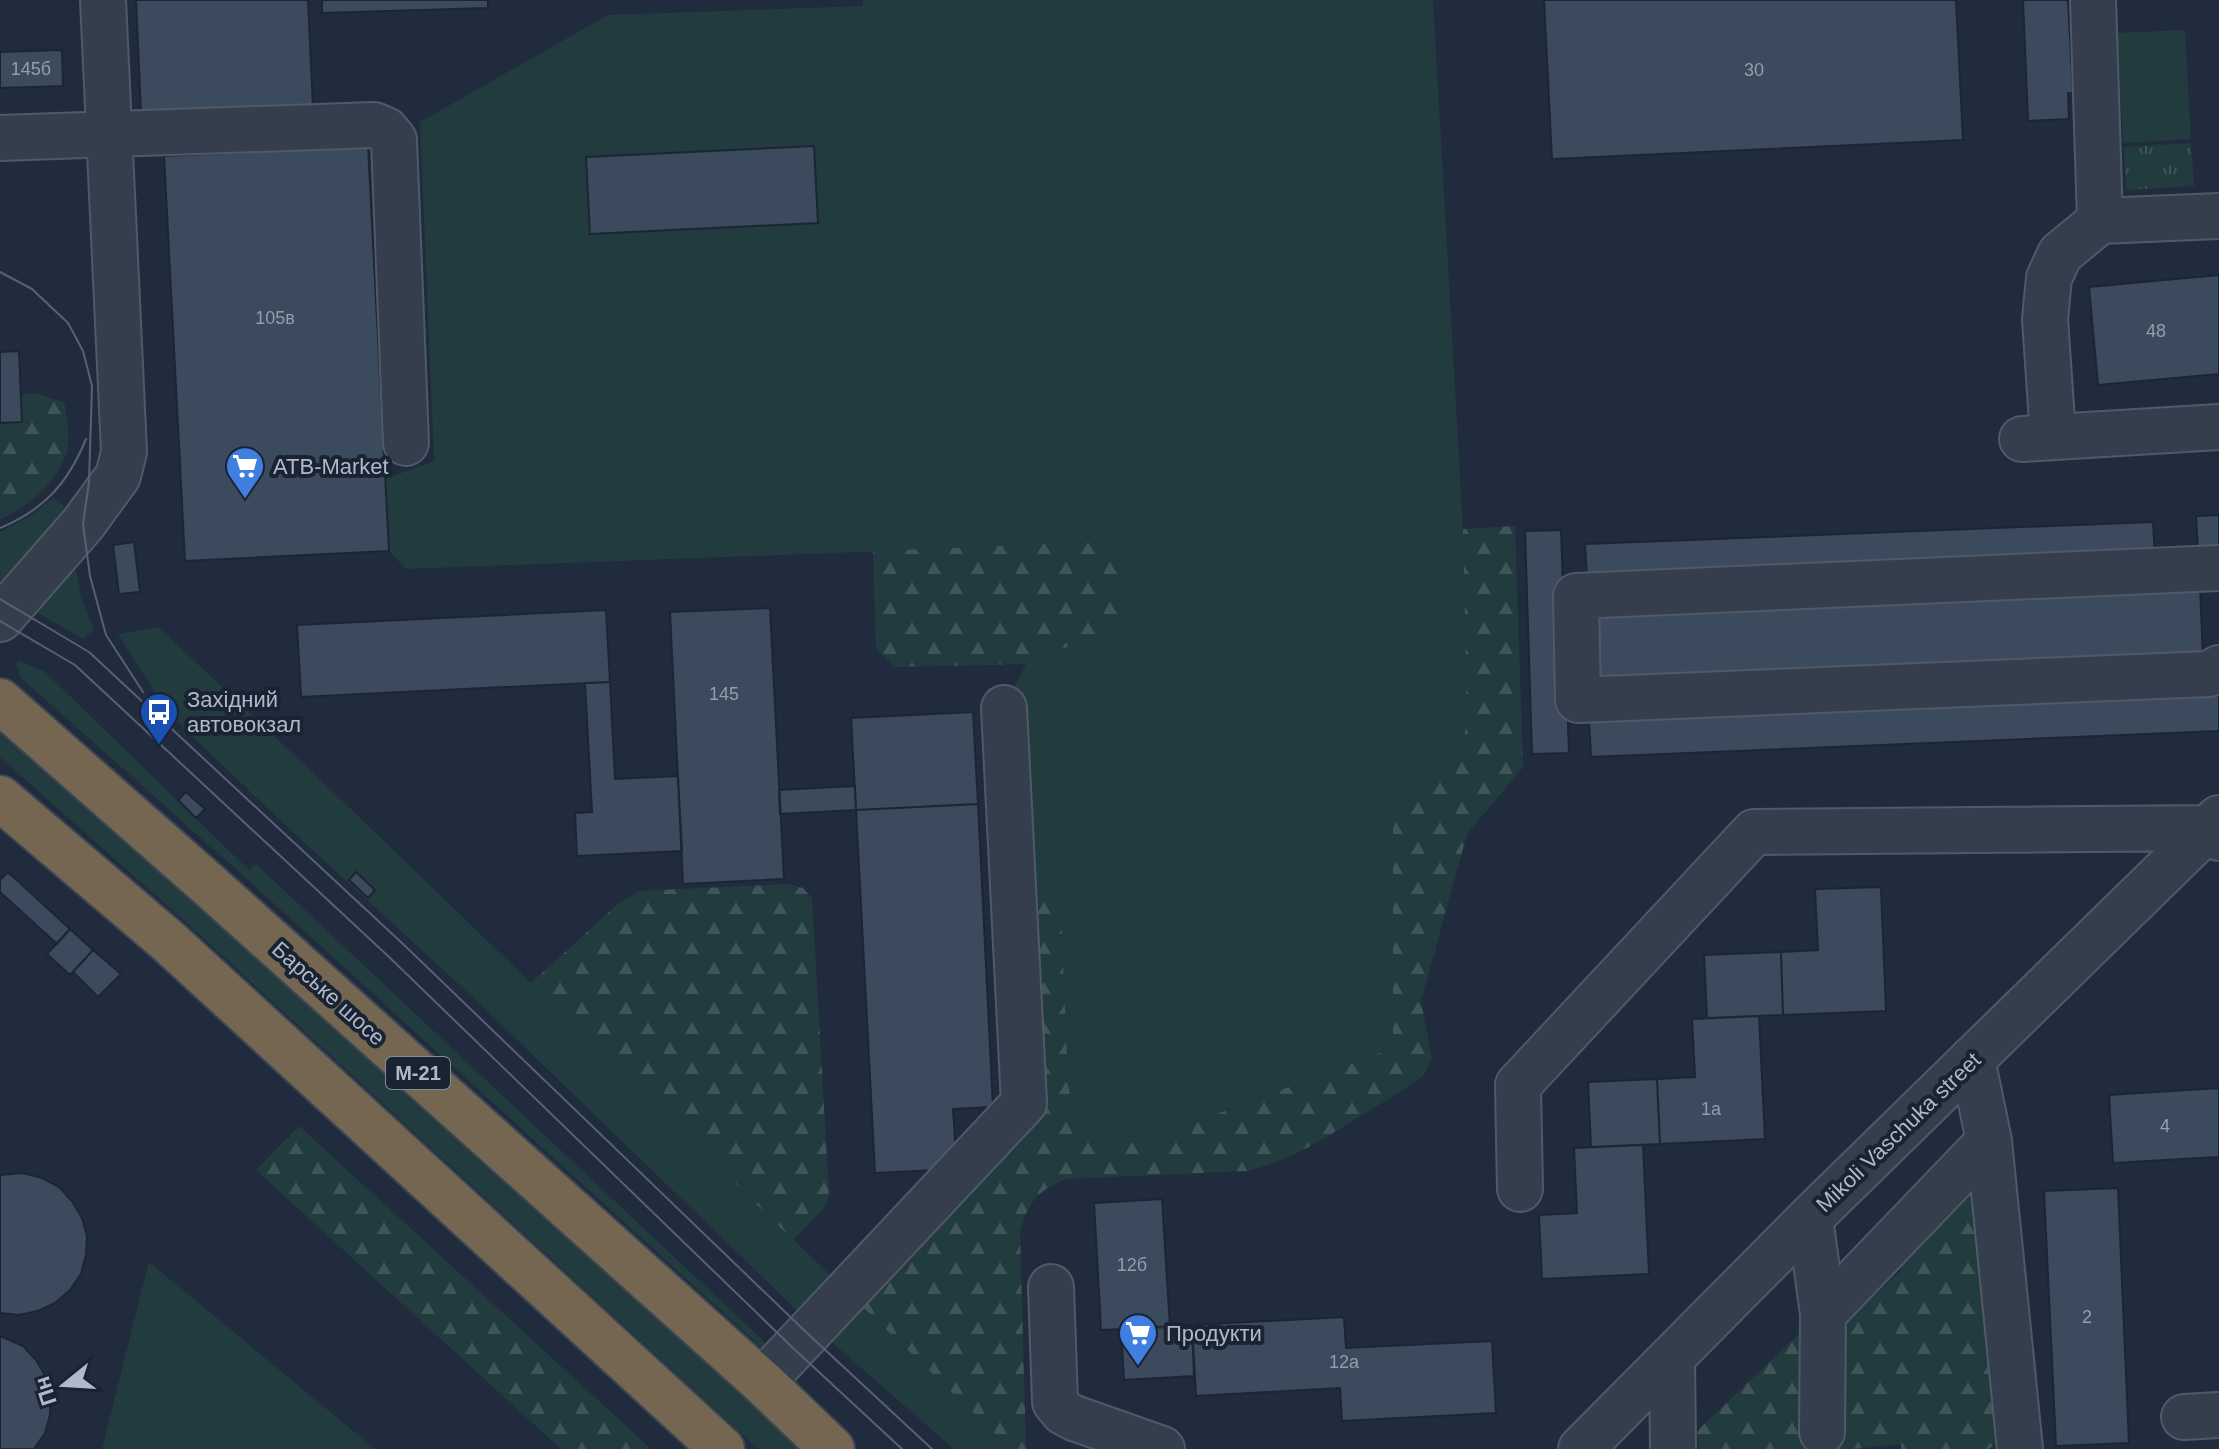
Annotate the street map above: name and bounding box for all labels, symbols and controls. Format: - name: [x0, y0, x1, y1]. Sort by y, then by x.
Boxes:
- house number: 145б: [11, 59, 51, 79]
- house number: 30: [1744, 60, 1764, 80]
- house number: 105в: [255, 308, 295, 328]
- house number: 48: [2146, 321, 2166, 341]
- supermarket icon: ATB-Market: [224, 445, 266, 500]
- place label: ATB-Market: [273, 454, 389, 479]
- house number: 145: [709, 684, 739, 704]
- place label: Західний автовокзал: [187, 687, 301, 737]
- bus stop icon: Західний автовокзал: [138, 691, 180, 746]
- street label: Барське шосе: [267, 936, 390, 1050]
- street label: Mikoli Vaschuka street: [1811, 1047, 1986, 1217]
- road number: М-21: [386, 1057, 450, 1089]
- house number: 1а: [1701, 1099, 1722, 1119]
- house number: 4: [2160, 1116, 2170, 1136]
- house number: 12б: [1117, 1255, 1147, 1275]
- house number: 2: [2082, 1307, 2092, 1327]
- supermarket icon: Продукти: [1117, 1312, 1159, 1367]
- place label: Продукти: [1166, 1321, 1262, 1346]
- north arrow: [24, 1345, 104, 1425]
- house number: 12а: [1329, 1352, 1360, 1372]
- text: Пн: [29, 1373, 62, 1409]

